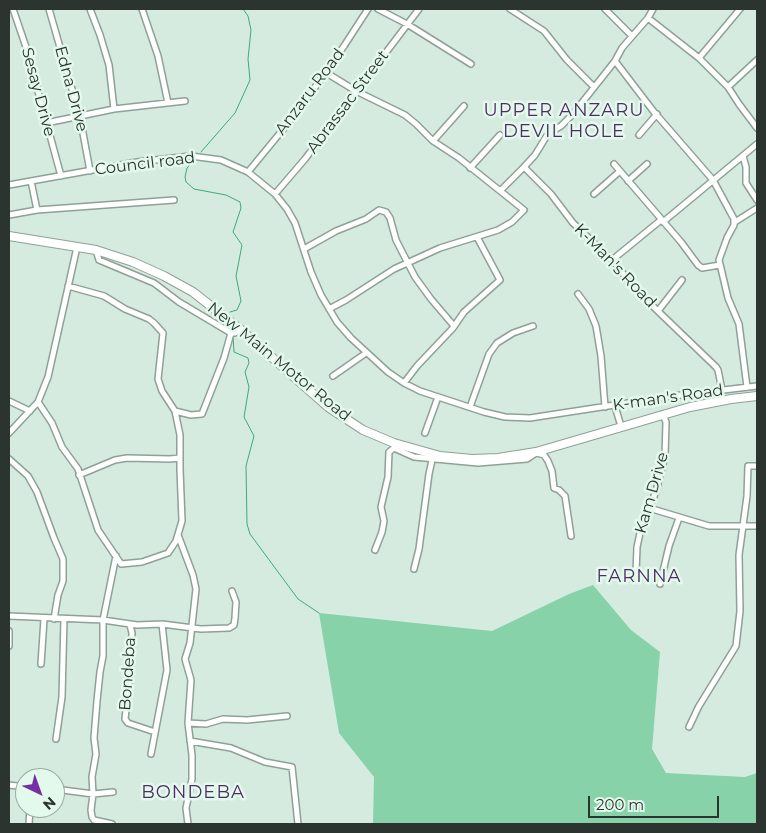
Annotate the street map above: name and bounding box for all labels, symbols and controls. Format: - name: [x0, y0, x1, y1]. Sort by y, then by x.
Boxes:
- street label: Edna Drive: [50, 44, 92, 134]
- street label: Sesay Drive: [17, 45, 59, 139]
- street label: Anzaru Road: [271, 45, 349, 139]
- street label: Abrassac Street: [303, 47, 393, 157]
- district label: UPPER ANZARU DEVIL HOLE: [482, 100, 646, 142]
- street label: Council road: [94, 148, 196, 180]
- street label: K-Man's Road: [570, 220, 660, 312]
- street label: New Main Motor Road: [203, 298, 355, 426]
- street label: K-man's Road: [612, 381, 724, 415]
- street label: Kam Drive: [631, 450, 673, 536]
- district label: FARNNA: [596, 566, 682, 588]
- street label: Bondeba: [116, 637, 140, 711]
- north arrow: [15, 768, 65, 818]
- district label: BONDEBA: [140, 782, 246, 804]
- scale bar: [591, 786, 722, 818]
- text: N: [39, 793, 60, 814]
- text: 200 m: [596, 795, 644, 814]

